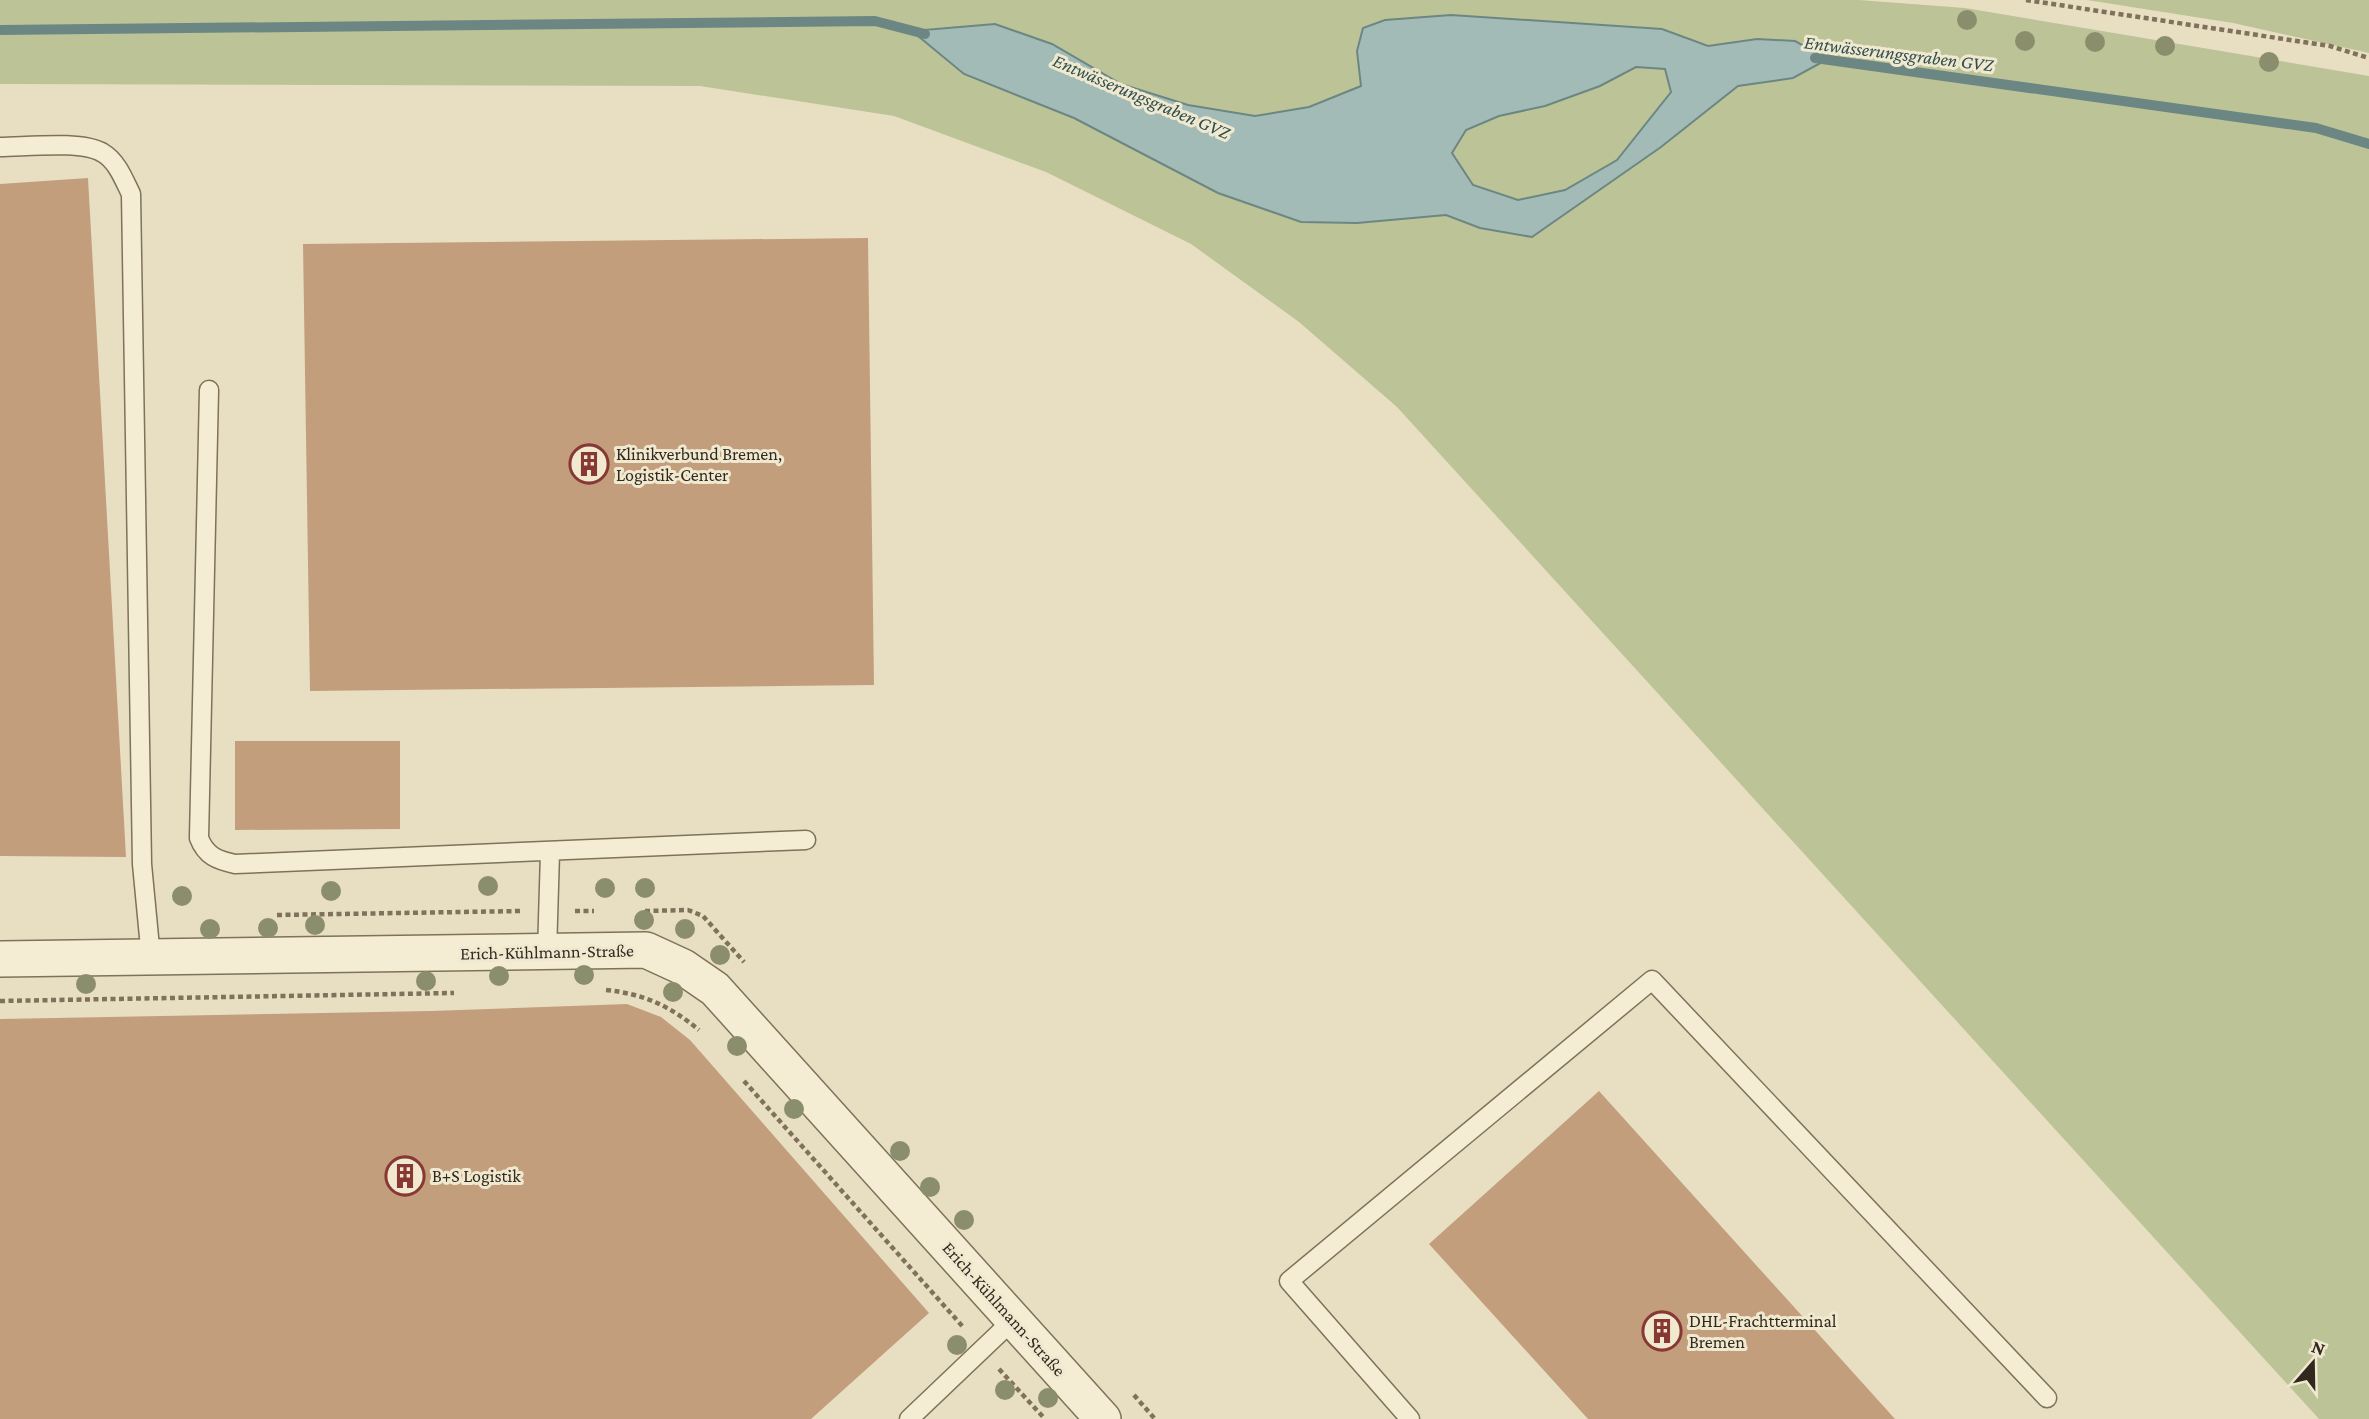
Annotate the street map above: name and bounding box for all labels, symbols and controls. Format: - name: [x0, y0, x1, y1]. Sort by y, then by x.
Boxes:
- water label: Entwässerungsgraben GVZ: [1803, 31, 1996, 76]
- water label: Entwässerungsgraben GVZ: [1050, 50, 1235, 144]
- building icon: Klinikverbund Bremen, Logistik-Center: [568, 443, 610, 485]
- place label: Klinikverbund Bremen, Logistik-Center: [616, 444, 782, 485]
- street label: Erich-Kühlmann-Straße: [460, 940, 634, 964]
- building icon: B+S Logistik: [384, 1155, 426, 1197]
- place label: B+S Logistik: [432, 1166, 521, 1186]
- street label: Erich-Kühlmann-Straße: [938, 1238, 1070, 1380]
- building icon: DHL-Frachtterminal Bremen: [1641, 1310, 1683, 1352]
- place label: DHL-Frachtterminal Bremen: [1689, 1311, 1837, 1352]
- north arrow: [2278, 1328, 2348, 1398]
- text: N: [2309, 1335, 2328, 1360]

